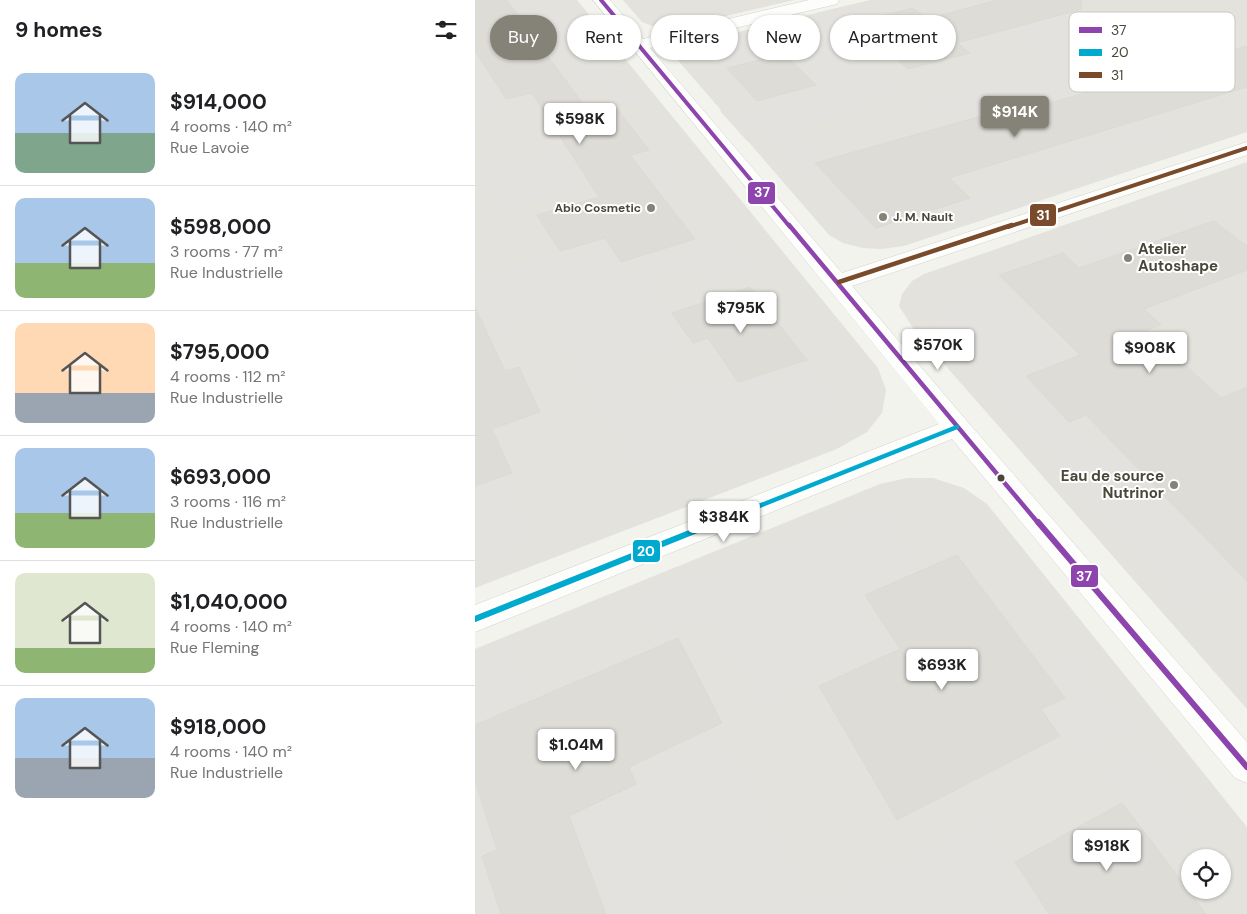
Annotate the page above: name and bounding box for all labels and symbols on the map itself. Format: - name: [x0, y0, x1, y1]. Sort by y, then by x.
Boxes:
- legend: [1069, 12, 1235, 92]
- text: 37: [1111, 21, 1127, 39]
- text: 20: [1111, 43, 1129, 61]
- text: 31: [1111, 66, 1123, 84]
- pin: $914K: [980, 96, 1050, 138]
- pin: $598K: [545, 102, 615, 145]
- line badge: 37: [747, 181, 776, 205]
- text: 37: [754, 183, 770, 201]
- place label: Abio Cosmetic: [554, 200, 641, 216]
- marker: Abio Cosmetic: [645, 202, 657, 214]
- line badge: 31: [1029, 203, 1057, 227]
- text: 31: [1036, 206, 1050, 224]
- place label: J. M. Nault: [893, 209, 953, 225]
- marker: J. M. Nault: [877, 211, 889, 223]
- place label: Atelier Autoshape: [1138, 239, 1218, 276]
- marker: Atelier Autoshape: [1122, 252, 1134, 264]
- pin: $795K: [706, 292, 776, 334]
- pin: $570K: [903, 328, 973, 371]
- pin: $908K: [1115, 332, 1185, 374]
- place label: Eau de source Nutrinor: [1061, 466, 1164, 503]
- unlabelled marker: [996, 473, 1006, 483]
- marker: Eau de source Nutrinor: [1168, 479, 1180, 491]
- pin: $384K: [689, 500, 759, 543]
- line badge: 20: [632, 539, 661, 563]
- text: 20: [637, 542, 655, 560]
- line badge: 37: [1070, 564, 1099, 588]
- text: 37: [1076, 567, 1092, 585]
- pin: $693K: [907, 648, 977, 691]
- pin: $1.04M: [535, 728, 617, 771]
- pin: $918K: [1072, 830, 1142, 872]

